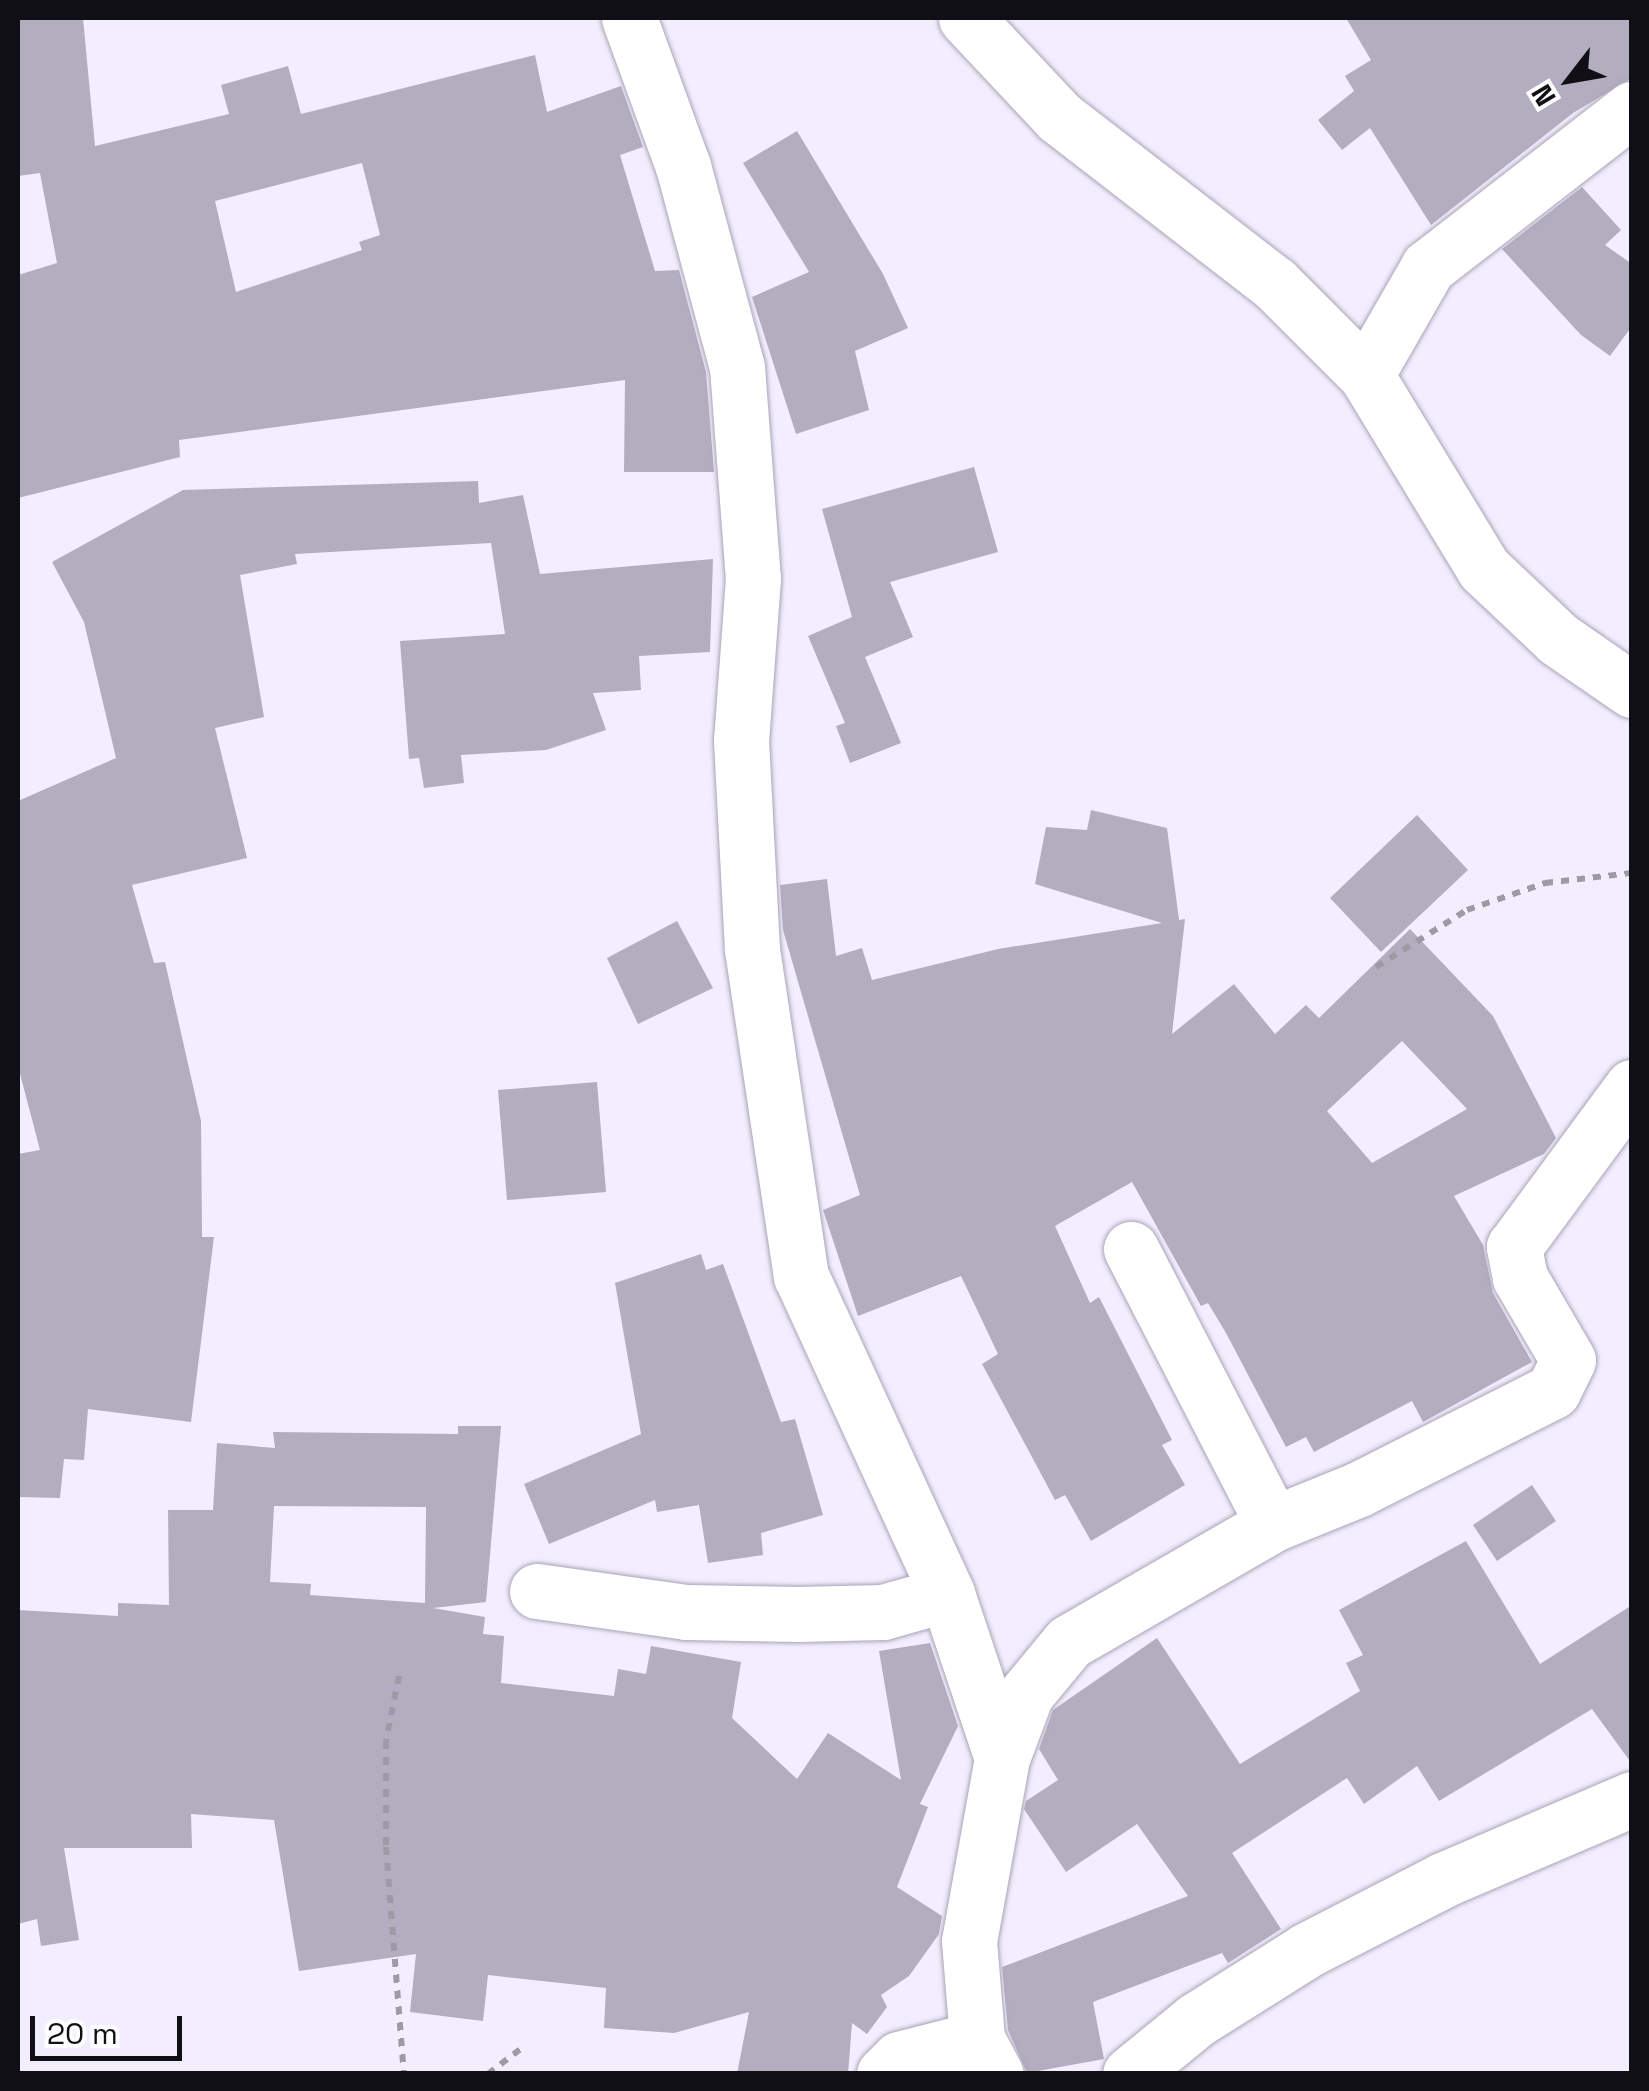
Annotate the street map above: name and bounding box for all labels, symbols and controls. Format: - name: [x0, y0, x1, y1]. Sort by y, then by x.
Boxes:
- north arrow: [1519, 30, 1619, 130]
- text: N: [1523, 78, 1564, 113]
- scale bar: [35, 1996, 188, 2058]
- text: 20 m: [47, 2014, 118, 2053]

